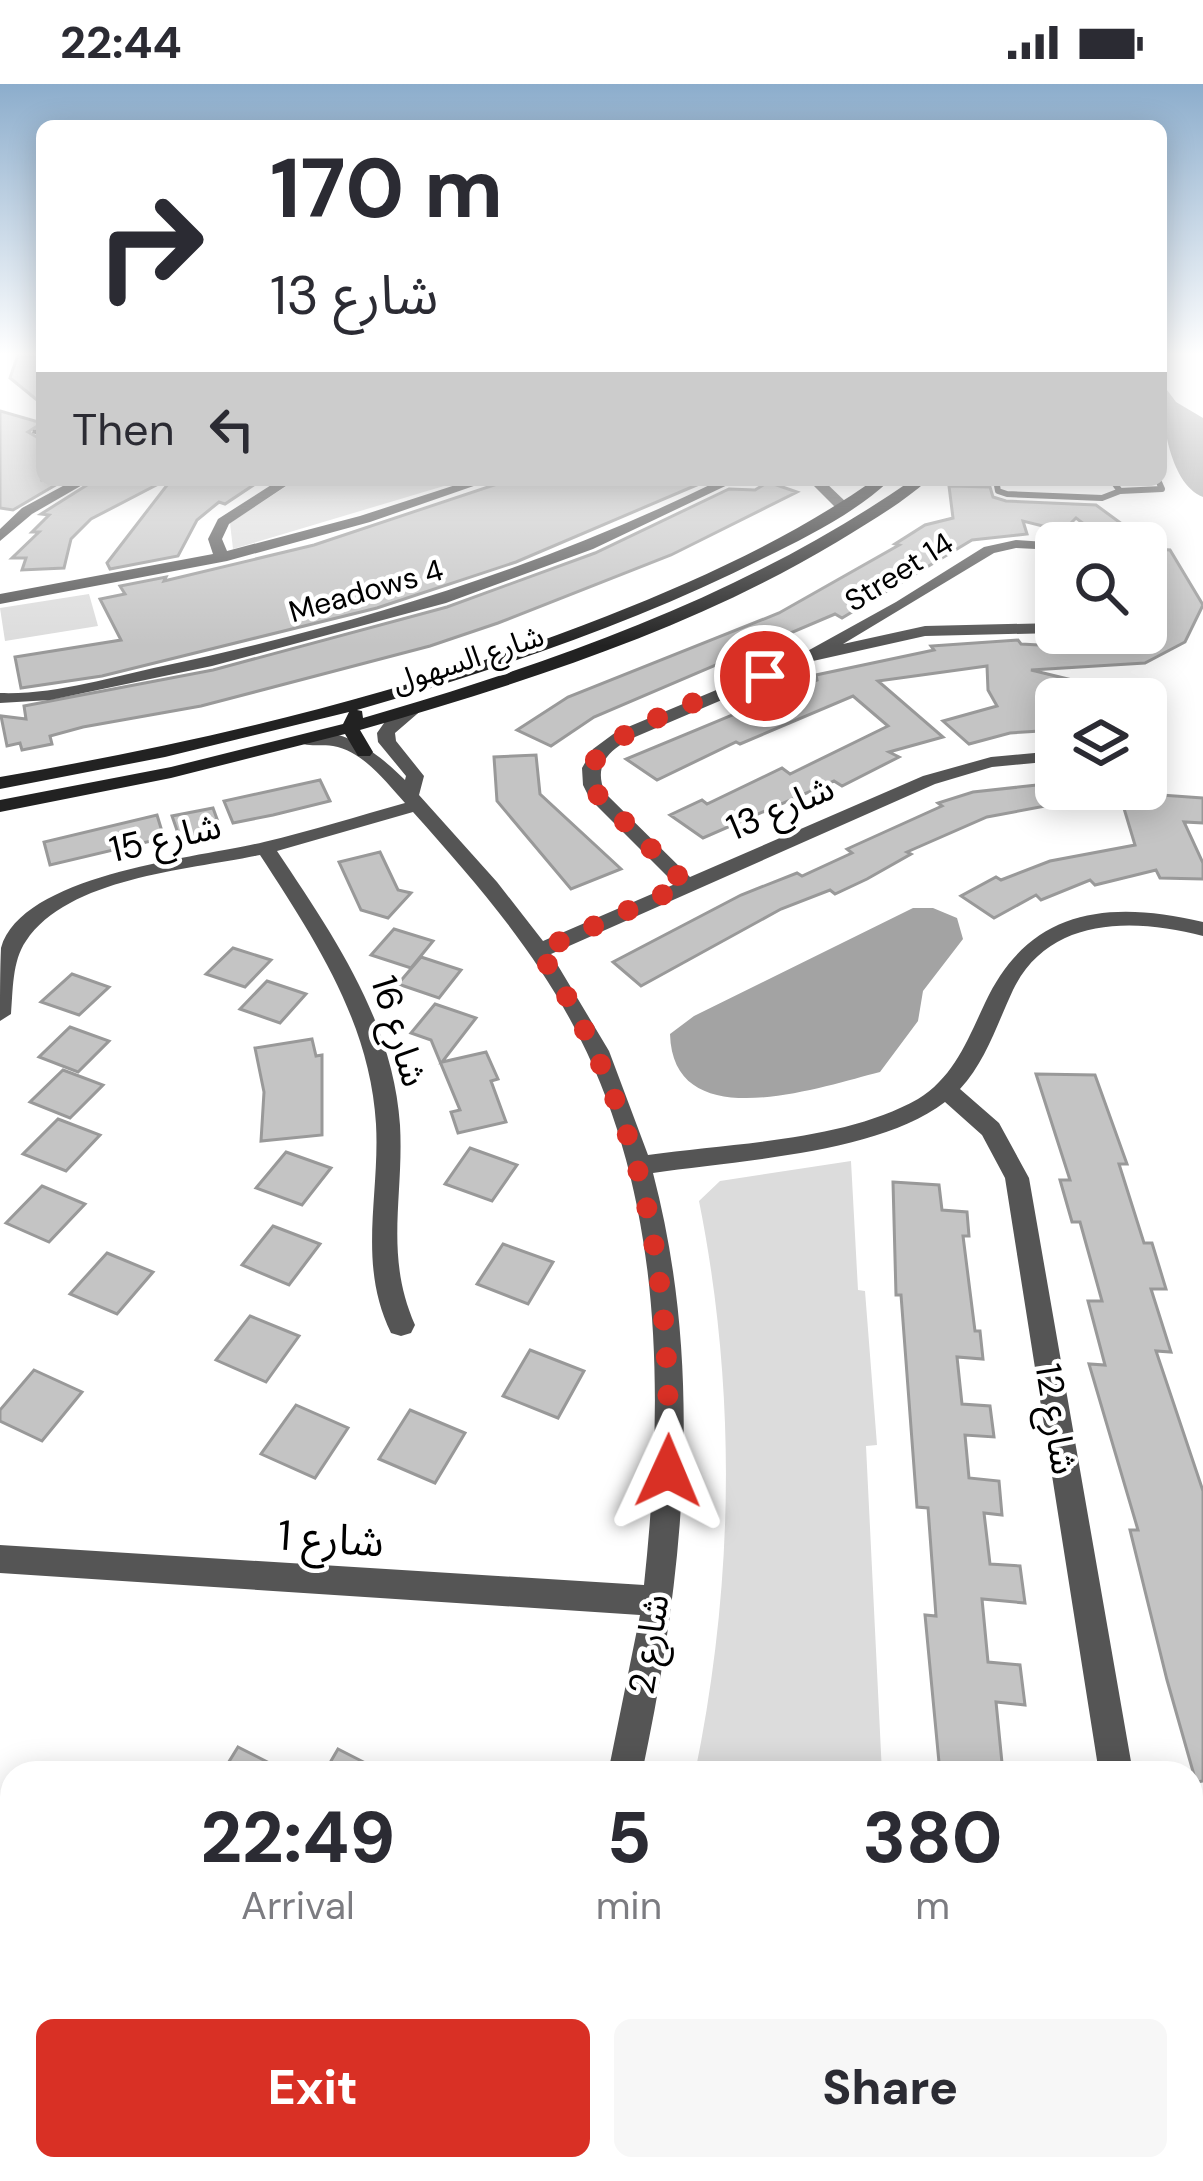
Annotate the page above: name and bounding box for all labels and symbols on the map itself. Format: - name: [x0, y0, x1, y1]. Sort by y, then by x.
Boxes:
- street label: Street 14: [837, 523, 960, 620]
- street label: Meadows 4: [284, 550, 448, 631]
- street label: شارع السهول: [387, 616, 550, 704]
- pin: [714, 625, 816, 727]
- street label: شارع 13: [719, 764, 842, 854]
- street label: شارع 15: [105, 802, 226, 876]
- street label: شارع 16: [358, 970, 439, 1093]
- street label: شارع 12: [1022, 1360, 1088, 1478]
- position arrow: [605, 1408, 731, 1534]
- street label: شارع 1: [276, 1507, 386, 1574]
- street label: شارع 2: [617, 1591, 683, 1698]

